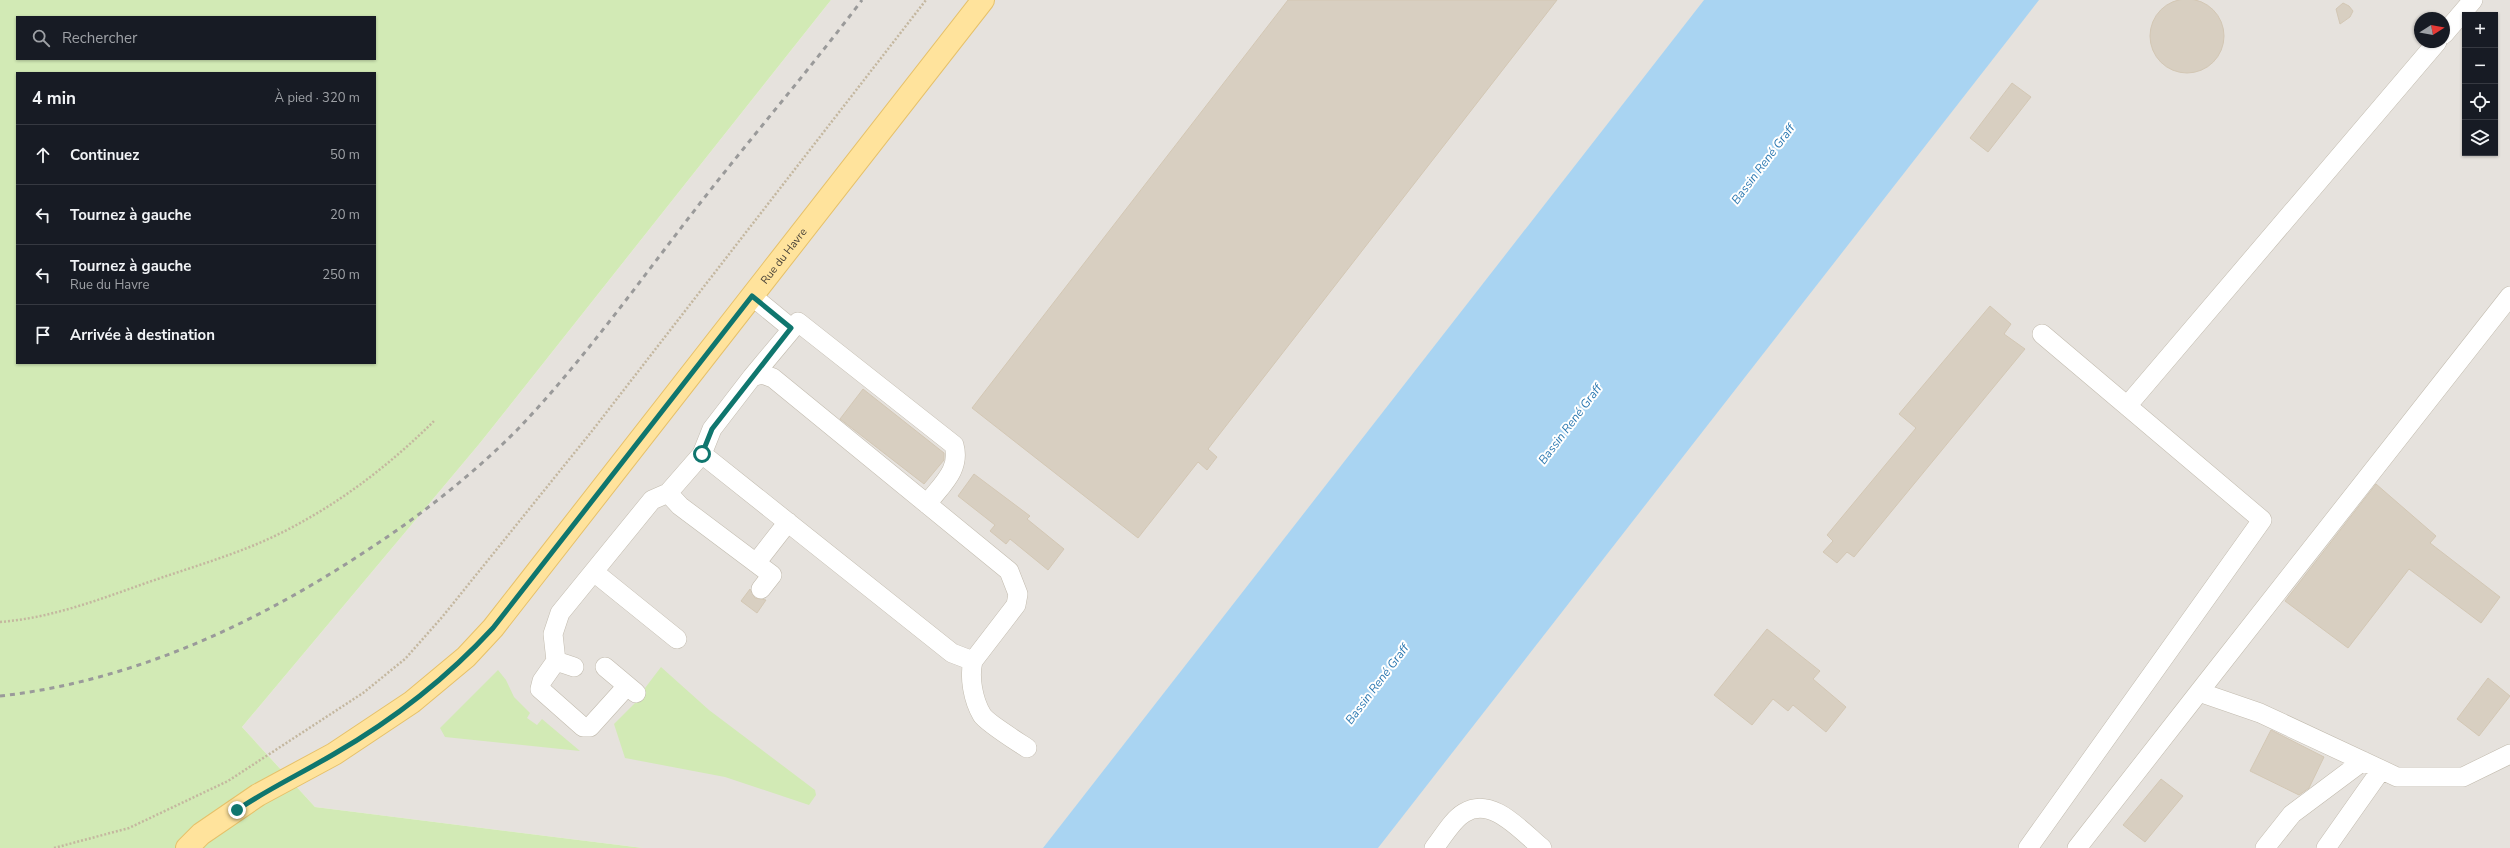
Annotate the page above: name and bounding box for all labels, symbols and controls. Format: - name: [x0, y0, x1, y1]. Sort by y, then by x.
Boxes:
- north arrow: [2414, 12, 2450, 48]
- map controls: [2462, 12, 2498, 156]
- button: +: [2462, 12, 2498, 48]
- search box: [16, 16, 376, 60]
- icon: search: [30, 27, 52, 49]
- text: Rechercher: [62, 28, 137, 48]
- button: −: [2462, 48, 2498, 84]
- button: locate: [2462, 84, 2498, 120]
- text: 4 min: [32, 87, 76, 110]
- text: À pied · 320 m: [275, 89, 360, 107]
- water label: Bassin René Graff: [1728, 120, 1799, 207]
- button: layers: [2462, 120, 2498, 156]
- icon: ahead: [32, 144, 54, 166]
- text: Continuez: [70, 145, 139, 165]
- text: 50 m: [330, 146, 360, 164]
- icon: left: [32, 204, 54, 226]
- text: Tournez à gauche: [70, 205, 192, 225]
- text: 20 m: [330, 206, 360, 224]
- street label: Rue du Havre: [757, 225, 810, 287]
- text: Tournez à gauche: [70, 256, 192, 276]
- icon: left: [32, 264, 54, 286]
- text: 250 m: [322, 266, 360, 284]
- text: Rue du Havre: [70, 276, 149, 294]
- icon: arrive: [32, 324, 54, 346]
- text: Arrivée à destination: [70, 325, 215, 345]
- water label: Bassin René Graff: [1535, 380, 1606, 467]
- route start: [693, 445, 711, 463]
- water label: Bassin René Graff: [1342, 640, 1413, 727]
- route end: [228, 801, 246, 819]

